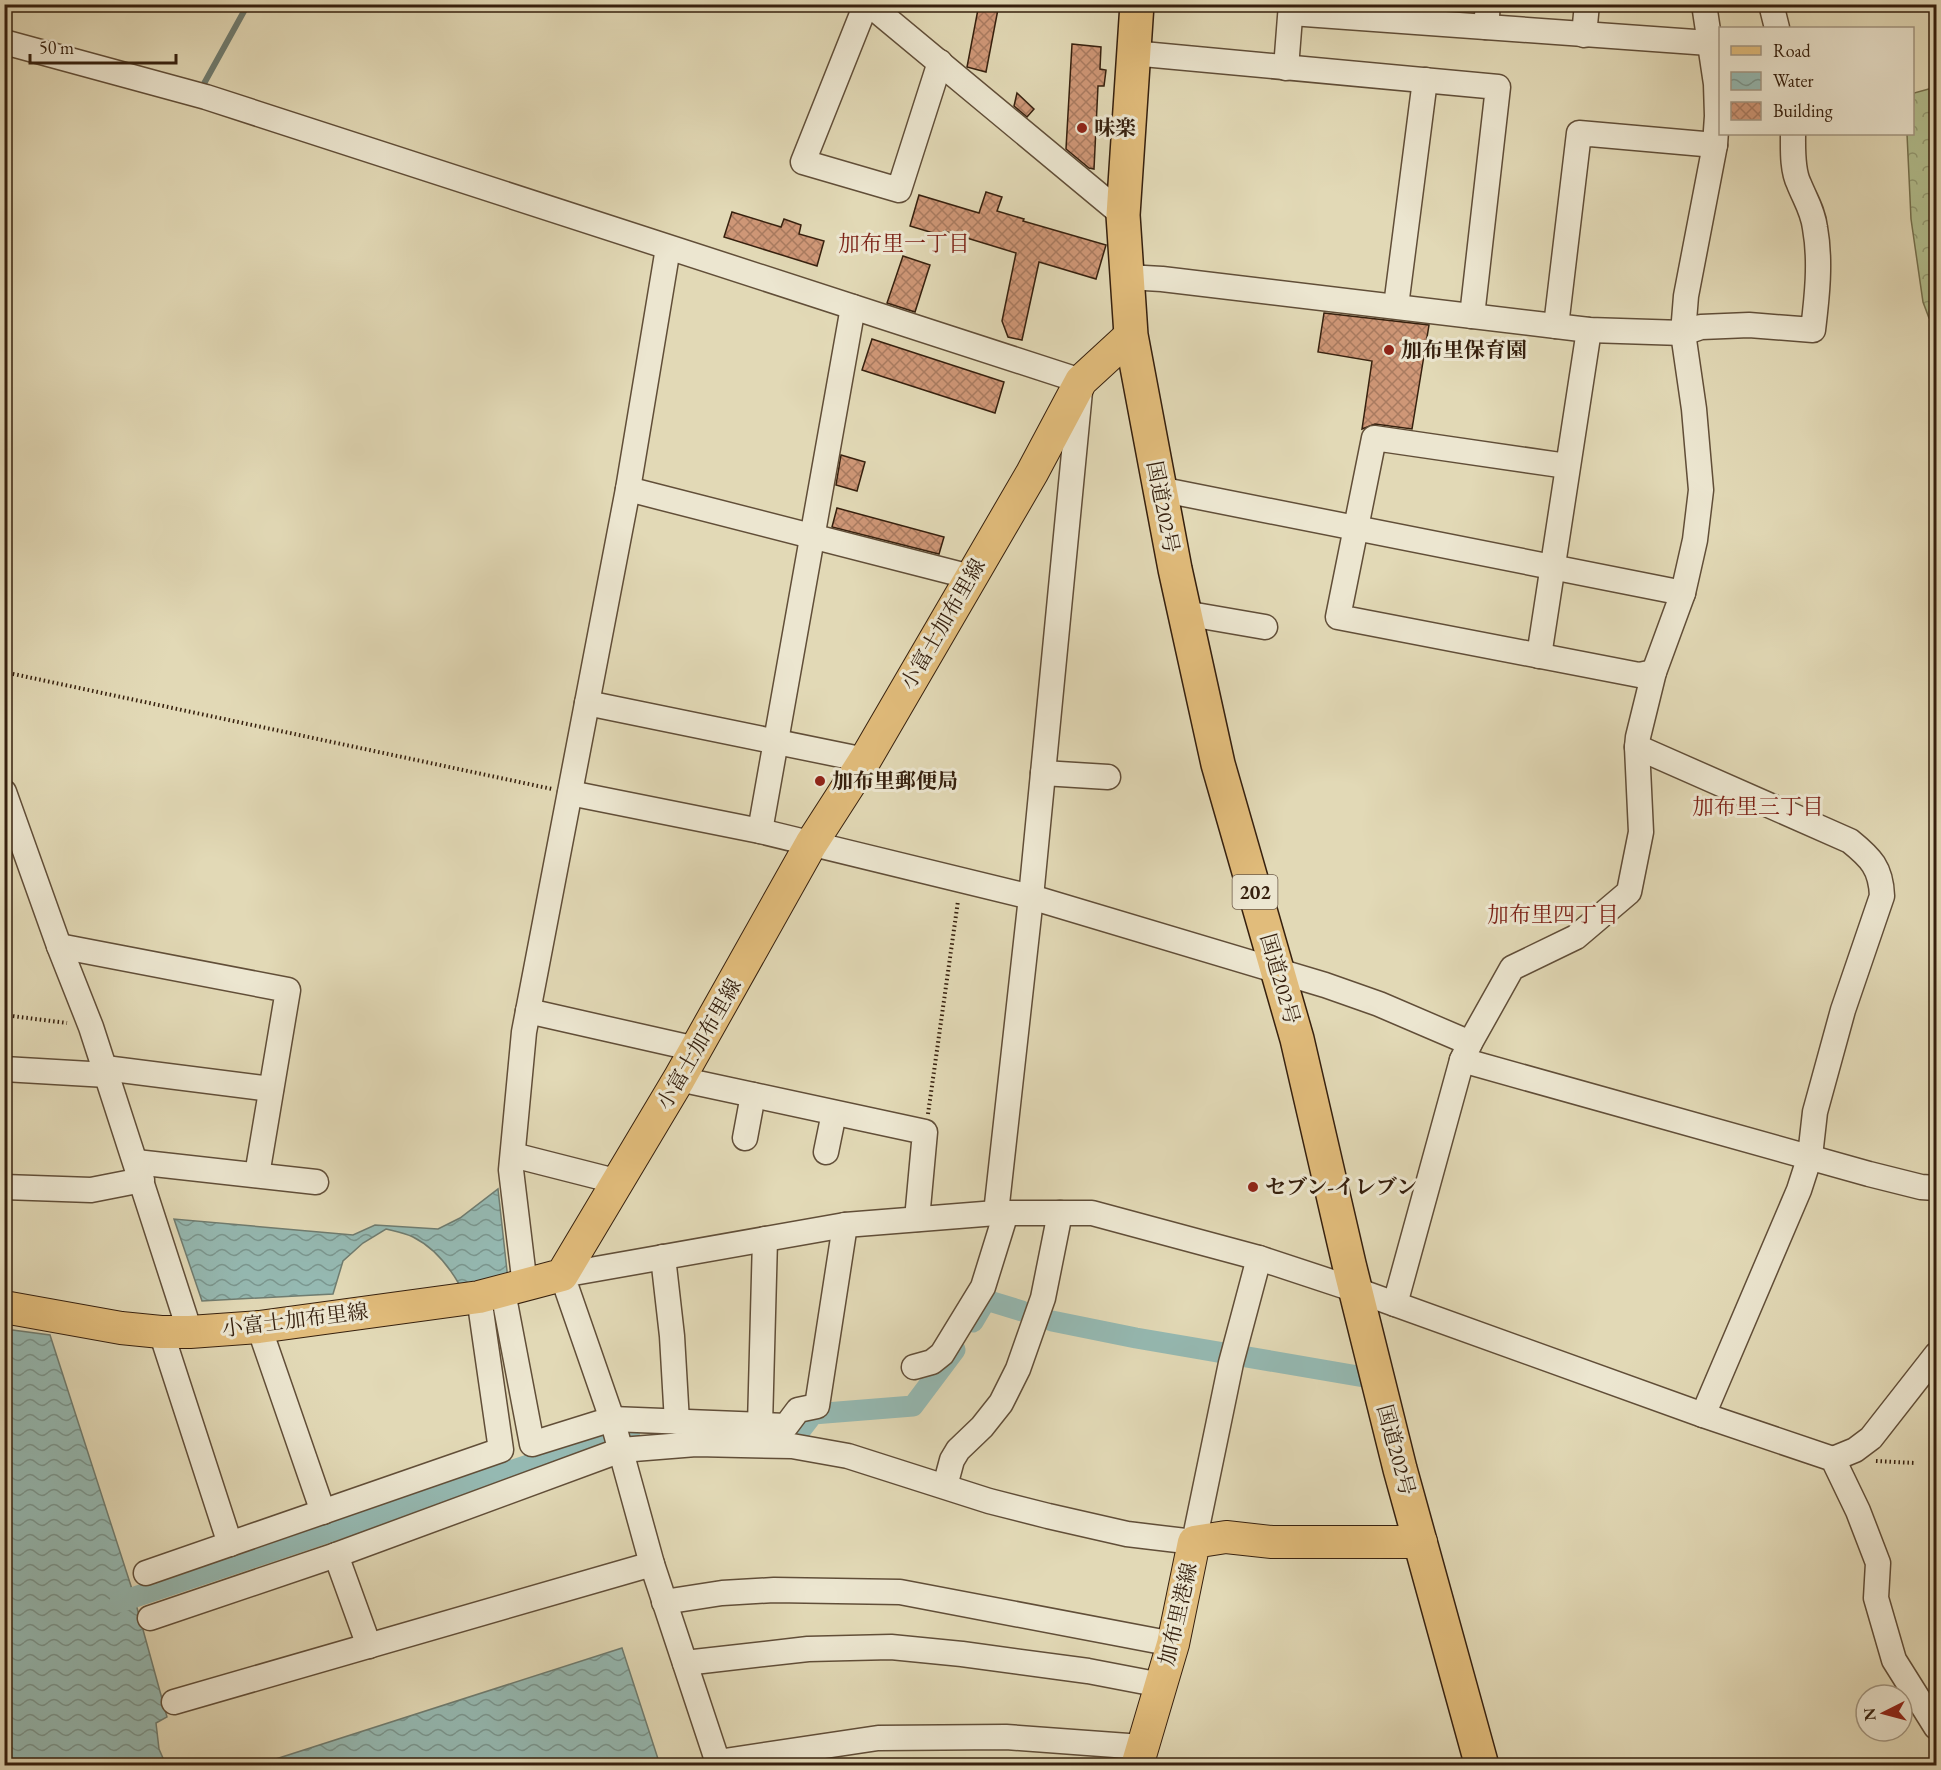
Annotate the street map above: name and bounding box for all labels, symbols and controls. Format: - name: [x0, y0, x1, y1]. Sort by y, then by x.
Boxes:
- scale bar: [30, 27, 176, 65]
- legend: [1719, 27, 1914, 135]
- text: 50 m: [39, 36, 74, 59]
- text: Road: [1773, 39, 1812, 62]
- text: Water: [1773, 69, 1814, 92]
- text: Building: [1773, 99, 1833, 122]
- place label: 味楽: [1094, 114, 1136, 141]
- marker: 味楽: [1075, 121, 1089, 135]
- district label: 加布里一丁目: [838, 229, 970, 258]
- place label: 加布里保育園: [1401, 336, 1527, 363]
- marker: 加布里保育園: [1382, 343, 1396, 357]
- street label: 国道202号: [1141, 459, 1186, 555]
- street label: 小富士加布里線: [894, 553, 991, 694]
- place label: 加布里郵便局: [832, 767, 958, 794]
- marker: 加布里郵便局: [813, 774, 827, 788]
- district label: 加布里三丁目: [1692, 792, 1824, 821]
- road number: 202: [1232, 875, 1278, 909]
- district label: 加布里四丁目: [1487, 900, 1619, 929]
- street label: 国道202号: [1255, 930, 1306, 1027]
- street label: 小富士加布里線: [650, 973, 747, 1114]
- place label: セブン-イレブン: [1265, 1173, 1417, 1200]
- marker: セブン-イレブン: [1246, 1180, 1260, 1194]
- street label: 小富士加布里線: [220, 1297, 370, 1342]
- street label: 国道202号: [1371, 1401, 1422, 1498]
- street label: 加布里港線: [1153, 1560, 1202, 1668]
- north arrow: [1854, 1683, 1914, 1743]
- text: N: [1858, 1707, 1881, 1722]

